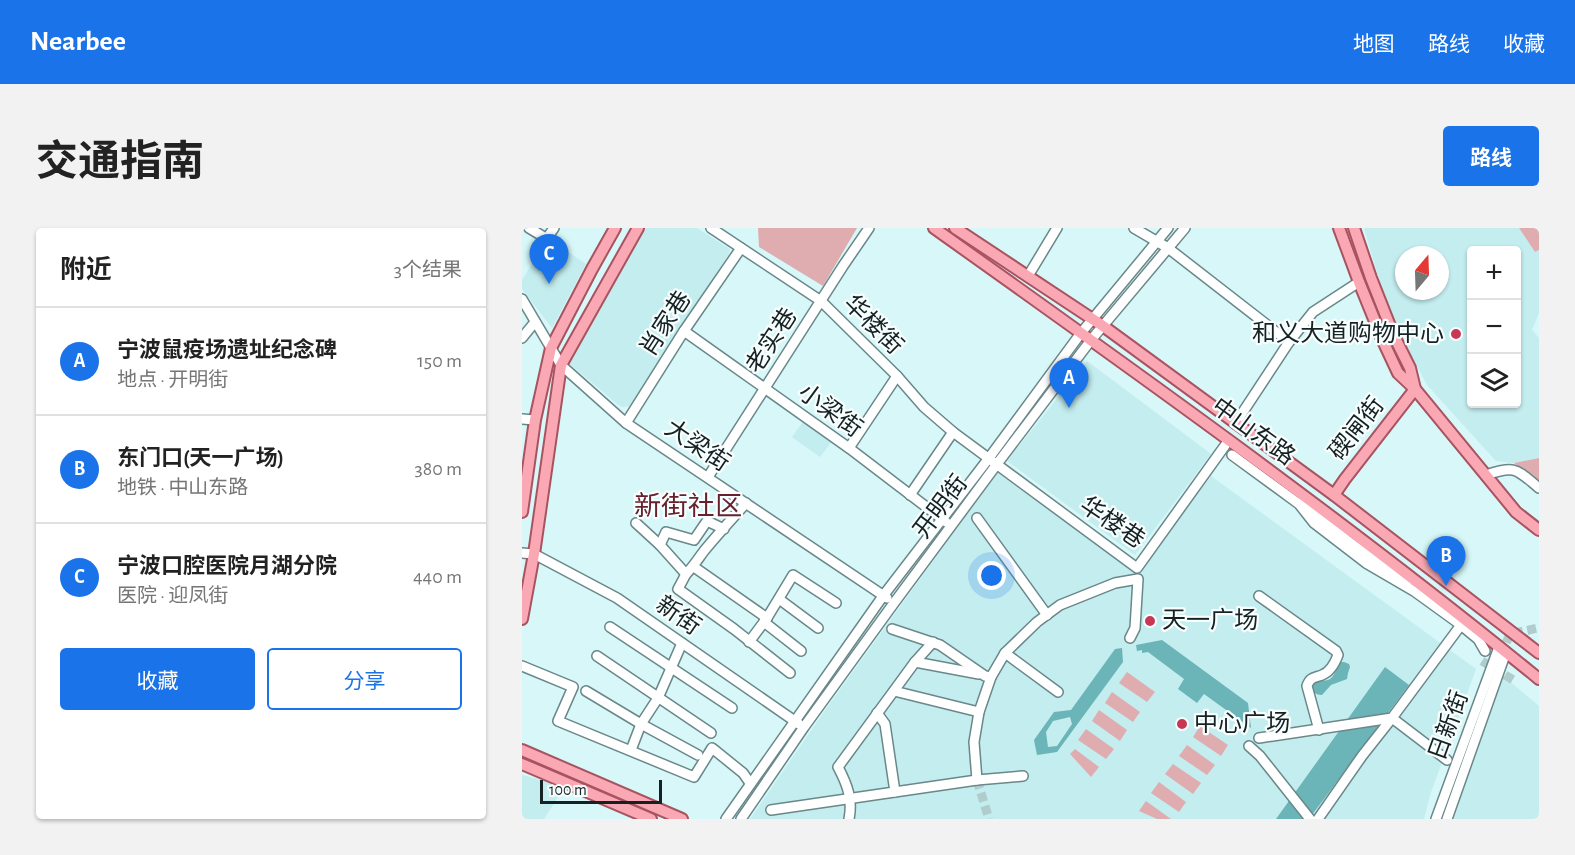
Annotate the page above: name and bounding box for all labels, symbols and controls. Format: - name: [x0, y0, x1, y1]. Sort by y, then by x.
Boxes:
- text: Nearbee: [30, 28, 126, 56]
- text: 地图: [1353, 34, 1395, 55]
- text: 路线: [1428, 34, 1470, 55]
- text: 收藏: [1503, 34, 1545, 55]
- button: 路线: [1443, 126, 1539, 186]
- text: 交通指南: [36, 141, 204, 183]
- pin: C: [530, 235, 568, 284]
- north arrow: [1395, 246, 1449, 300]
- map controls: [1467, 246, 1521, 408]
- button: +: [1467, 246, 1521, 300]
- text: 附近: [60, 257, 112, 283]
- text: 3个结果: [394, 260, 462, 280]
- street label: 肖家巷: [635, 286, 696, 361]
- street label: 华楼街: [839, 290, 908, 359]
- button: −: [1467, 300, 1521, 354]
- street label: 老实巷: [741, 303, 802, 378]
- place label: 和义大道购物中心: [1252, 320, 1444, 346]
- marker: 和义大道购物中心: [1449, 327, 1463, 341]
- text: 宁波鼠疫场遗址纪念碑: [117, 339, 337, 361]
- text: A: [74, 351, 86, 371]
- text: 150 m: [417, 351, 462, 371]
- button: layers: [1467, 354, 1521, 408]
- pin: A: [1050, 358, 1088, 408]
- text: 地点 · 开明街: [117, 370, 228, 390]
- street label: 小梁街: [794, 379, 867, 442]
- street label: 中山东路: [1207, 392, 1300, 470]
- street label: 碶闸街: [1324, 392, 1389, 465]
- street label: 大梁街: [660, 414, 735, 476]
- text: 东门口(天一广场): [117, 447, 284, 469]
- text: B: [74, 459, 85, 479]
- text: 380 m: [414, 459, 462, 479]
- street label: 开明街: [908, 470, 972, 543]
- text: 地铁 · 中山东路: [117, 478, 248, 498]
- street label: 华楼巷: [1075, 491, 1150, 553]
- district label: 新街社区: [634, 492, 742, 520]
- pin: B: [1426, 536, 1466, 586]
- text: 宁波口腔医院月湖分院: [117, 555, 337, 577]
- your location: [977, 561, 1006, 590]
- text: C: [74, 567, 85, 587]
- text: 440 m: [413, 567, 462, 587]
- text: 医院 · 迎凤街: [117, 586, 228, 606]
- street label: 新街: [651, 591, 706, 640]
- place label: 天一广场: [1162, 607, 1258, 633]
- marker: 天一广场: [1143, 614, 1157, 628]
- button: 收藏: [60, 648, 255, 710]
- button: 分享: [267, 648, 462, 710]
- street label: 日新街: [1424, 687, 1473, 764]
- place label: 中心广场: [1194, 710, 1290, 736]
- marker: 中心广场: [1175, 717, 1189, 731]
- scale bar: [540, 777, 662, 804]
- text: 100 m: [549, 782, 587, 798]

